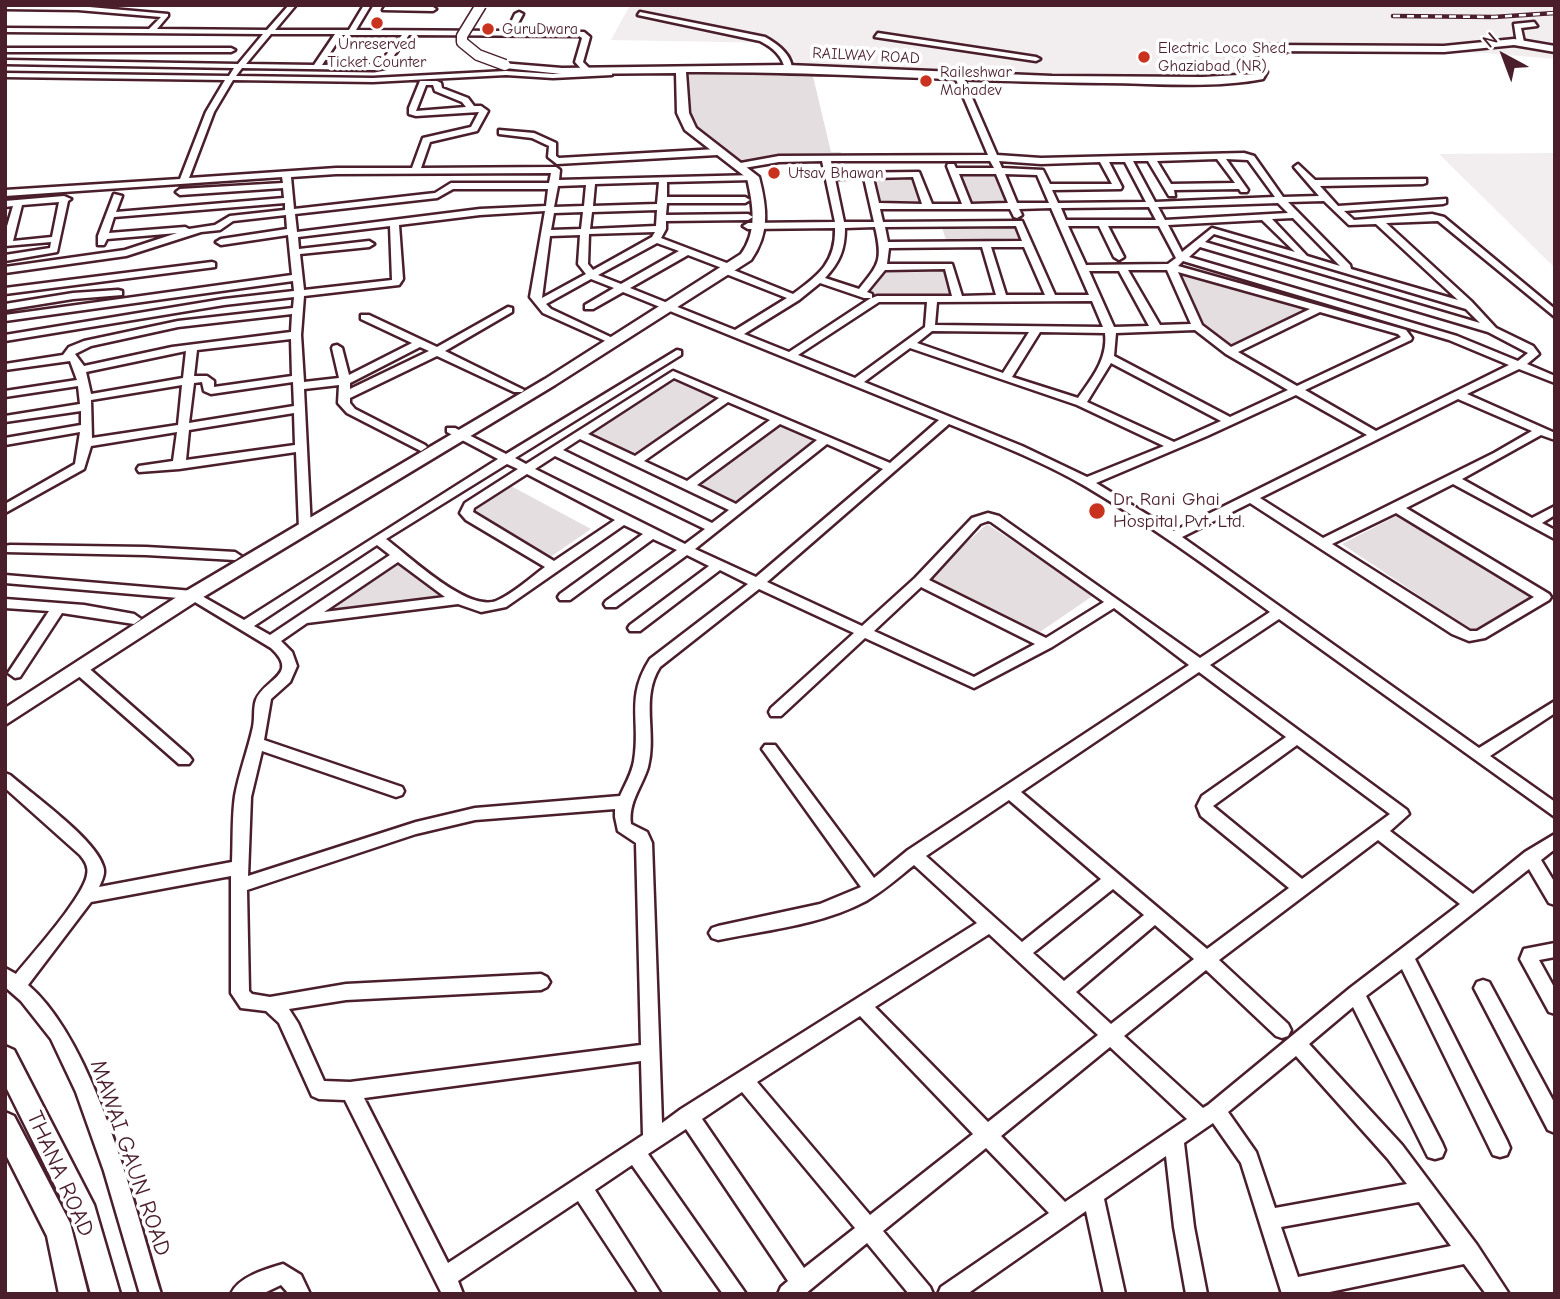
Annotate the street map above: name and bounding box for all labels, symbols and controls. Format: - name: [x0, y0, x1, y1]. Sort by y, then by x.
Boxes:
- marker: Unreserved Ticket Counter: [369, 15, 385, 31]
- place label: GuruDwara: [502, 19, 578, 39]
- marker: GuruDwara: [480, 21, 496, 37]
- north arrow: [1469, 21, 1539, 91]
- text: N: [1478, 28, 1502, 53]
- place label: Unreserved Ticket Counter: [328, 34, 426, 72]
- place label: Electric Loco Shed, Ghaziabad (NR): [1158, 38, 1289, 76]
- street label: RAILWAY ROAD: [812, 44, 920, 68]
- marker: Electric Loco Shed, Ghaziabad (NR): [1136, 49, 1152, 65]
- place label: Raileshwar Mahadev: [940, 62, 1012, 100]
- marker: Raileshwar Mahadev: [918, 73, 934, 89]
- place label: Utsav Bhawan: [788, 163, 884, 183]
- marker: Utsav Bhawan: [766, 165, 782, 181]
- place label: Dr. Rani Ghai Hospital Pvt. Ltd.: [1113, 489, 1245, 533]
- marker: Dr. Rani Ghai Hospital Pvt. Ltd.: [1087, 501, 1107, 521]
- street label: MAWAI GAUN ROAD: [84, 1056, 176, 1260]
- street label: THANA ROAD: [20, 1107, 100, 1241]

